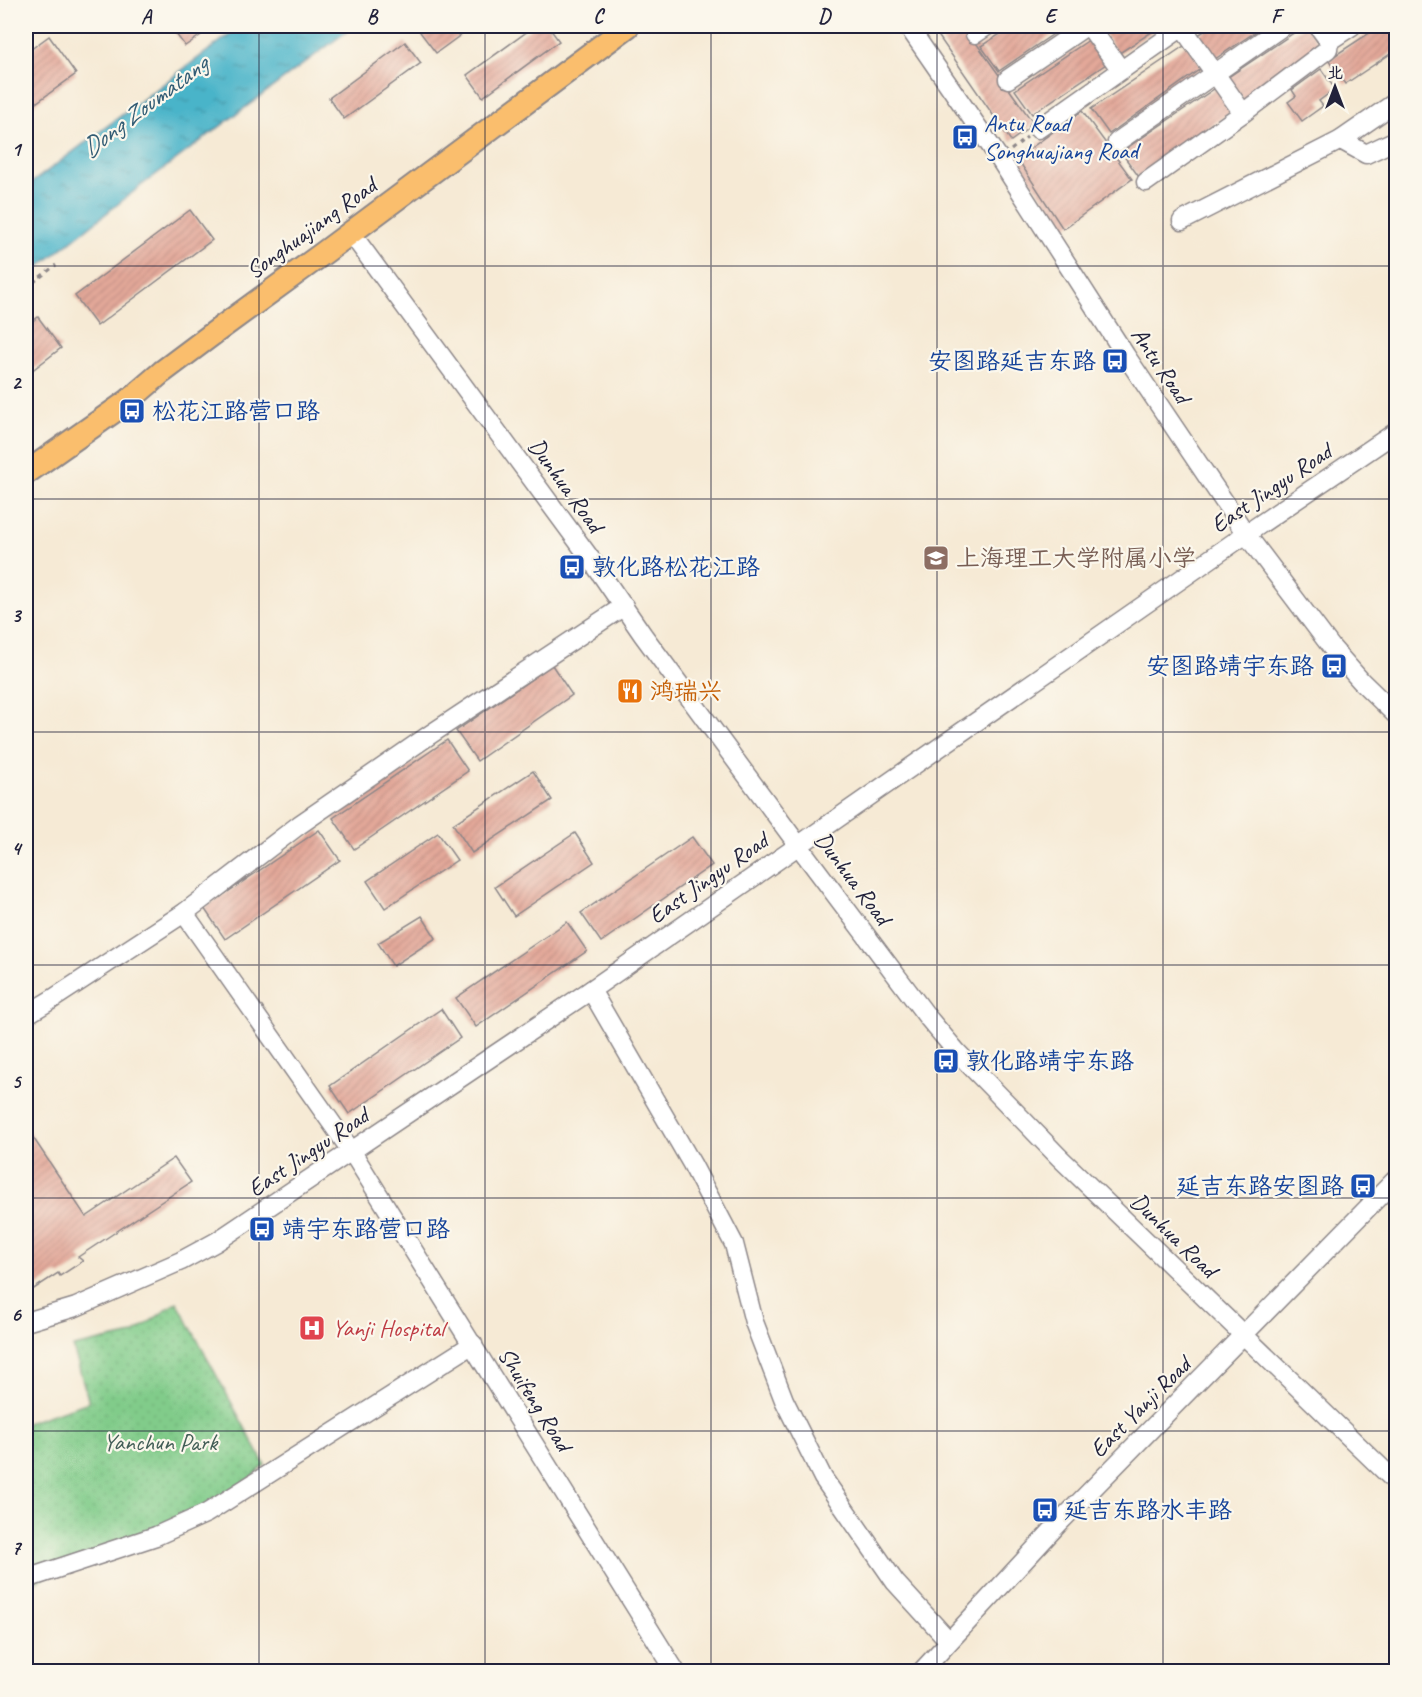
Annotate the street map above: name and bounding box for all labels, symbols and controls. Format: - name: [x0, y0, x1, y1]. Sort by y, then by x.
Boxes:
- text: A: [141, 4, 153, 29]
- text: B: [367, 4, 379, 29]
- text: C: [593, 4, 605, 29]
- text: D: [818, 4, 832, 29]
- text: E: [1045, 4, 1059, 29]
- text: F: [1271, 4, 1285, 29]
- water label: Dong Zoumatang: [74, 46, 217, 165]
- north arrow: [1305, 57, 1365, 117]
- text: 北: [1327, 63, 1343, 83]
- place label: Antu Road Songhuajiang Road: [984, 108, 1142, 166]
- bus stop icon: Antu Road Songhuajiang Road: [950, 122, 980, 152]
- text: 1: [12, 137, 23, 162]
- street label: Songhuajiang Road: [240, 169, 385, 285]
- street label: Antu Road: [1125, 321, 1199, 412]
- place label: 安图路延吉东路: [928, 346, 1096, 376]
- bus stop icon: 安图路延吉东路: [1100, 346, 1130, 376]
- text: 2: [12, 370, 23, 395]
- bus stop icon: 松花江路营口路: [117, 396, 147, 426]
- place label: 松花江路营口路: [152, 396, 320, 426]
- street label: Dunhua Road: [522, 432, 612, 541]
- street label: East Jingyu Road: [1205, 435, 1340, 539]
- school or university icon: 上海理工大学附属小学: [921, 543, 951, 573]
- place label: 上海理工大学附属小学: [956, 543, 1196, 573]
- bus stop icon: 敦化路松花江路: [557, 552, 587, 582]
- place label: 敦化路松花江路: [592, 552, 760, 582]
- text: 3: [12, 603, 23, 628]
- place label: 安图路靖宇东路: [1146, 651, 1314, 681]
- bus stop icon: 安图路靖宇东路: [1319, 651, 1349, 681]
- restaurant icon: 鸿瑞兴: [615, 676, 645, 706]
- place label: 鸿瑞兴: [650, 676, 722, 706]
- street label: East Jingyu Road: [642, 824, 777, 930]
- street label: Dunhua Road: [808, 825, 900, 933]
- text: 4: [12, 836, 24, 861]
- bus stop icon: 敦化路靖宇东路: [931, 1046, 961, 1076]
- place label: 敦化路靖宇东路: [966, 1046, 1134, 1076]
- text: 5: [12, 1069, 23, 1094]
- street label: East Jingyu Road: [242, 1099, 377, 1203]
- place label: 延吉东路安图路: [1176, 1171, 1344, 1201]
- bus stop icon: 延吉东路安图路: [1348, 1171, 1378, 1201]
- street label: Dunhua Road: [1124, 1186, 1226, 1286]
- bus stop icon: 靖宇东路营口路: [247, 1214, 277, 1244]
- place label: 靖宇东路营口路: [282, 1214, 450, 1244]
- text: 6: [11, 1302, 22, 1327]
- hospital icon: Yanji Hospital: [297, 1313, 327, 1343]
- place label: Yanji Hospital: [332, 1313, 448, 1343]
- street label: Shuifeng Road: [491, 1342, 581, 1459]
- street label: East Yanji Road: [1083, 1348, 1199, 1464]
- park label: Yanchun Park: [103, 1427, 219, 1457]
- bus stop icon: 延吉东路水丰路: [1030, 1495, 1060, 1525]
- place label: 延吉东路水丰路: [1064, 1495, 1232, 1525]
- text: 7: [12, 1535, 23, 1560]

